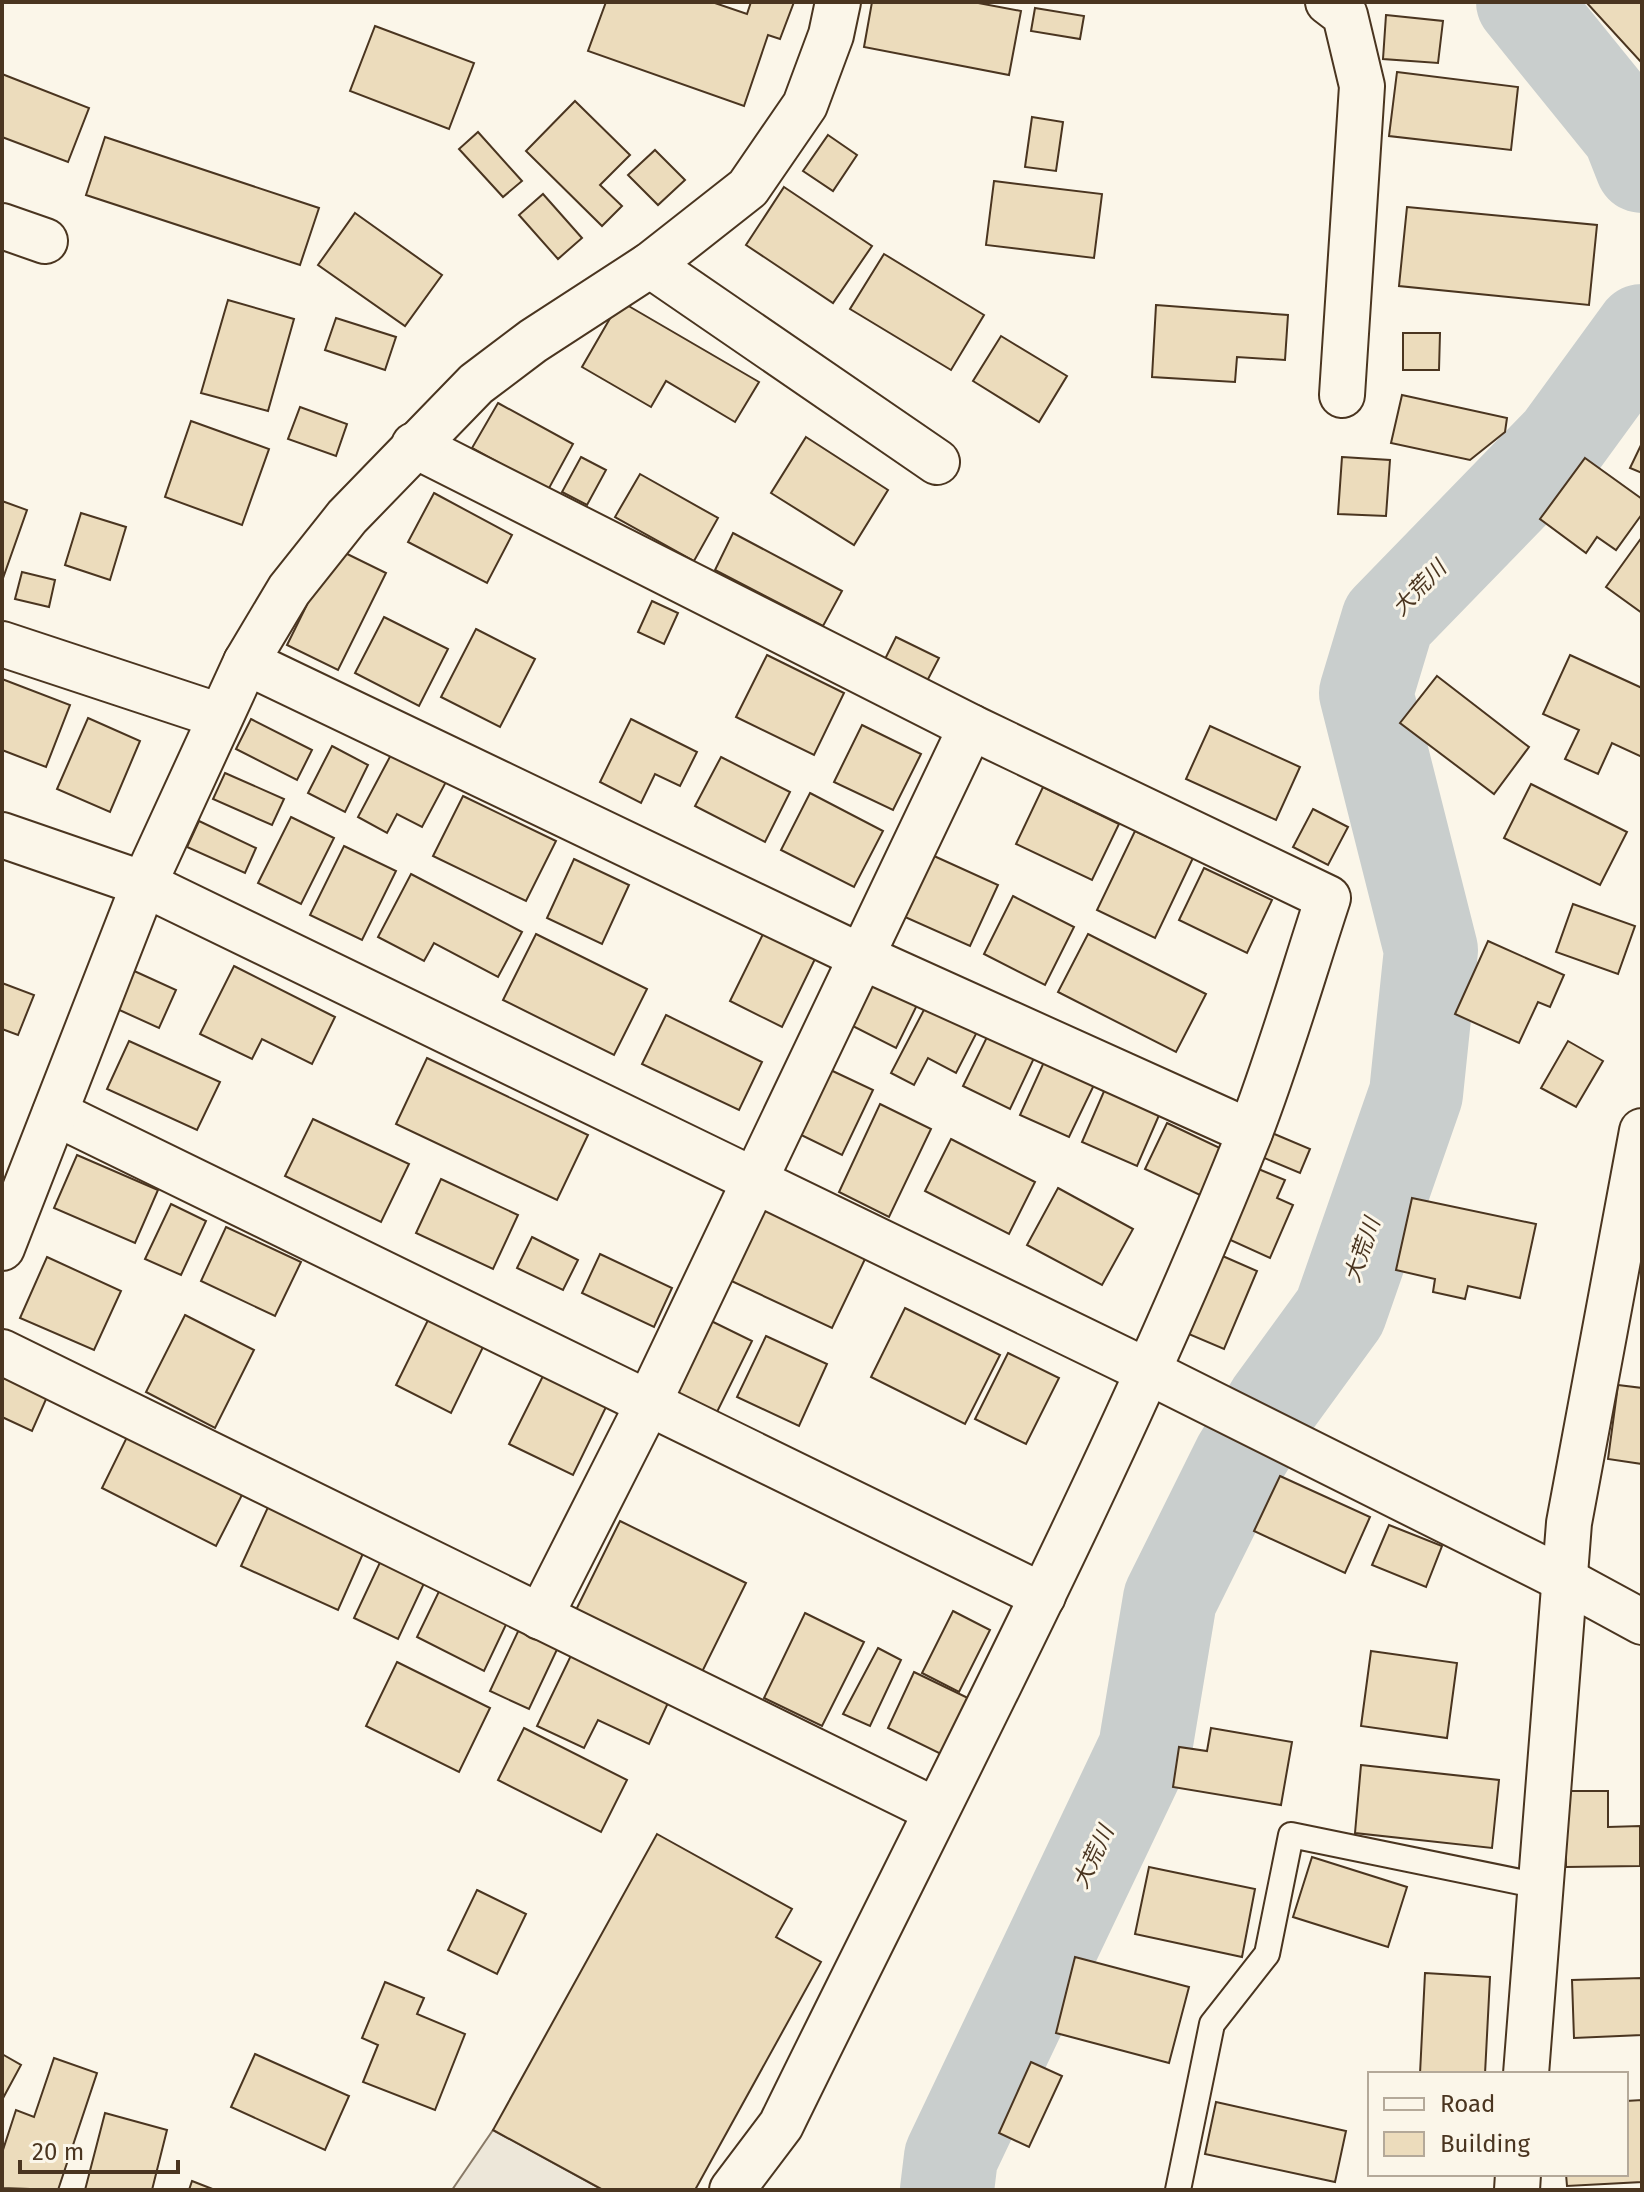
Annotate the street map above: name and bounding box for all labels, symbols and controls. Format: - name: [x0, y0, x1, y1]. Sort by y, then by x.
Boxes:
- water label: 大荒川: [1386, 553, 1453, 621]
- water label: 大荒川: [1338, 1213, 1386, 1286]
- water label: 大荒川: [1067, 1820, 1120, 1893]
- legend: [1368, 2072, 1628, 2176]
- text: Road: [1440, 2090, 1495, 2118]
- scale bar: [20, 2124, 178, 2174]
- text: Building: [1440, 2130, 1530, 2158]
- text: 20 m: [32, 2138, 84, 2166]

